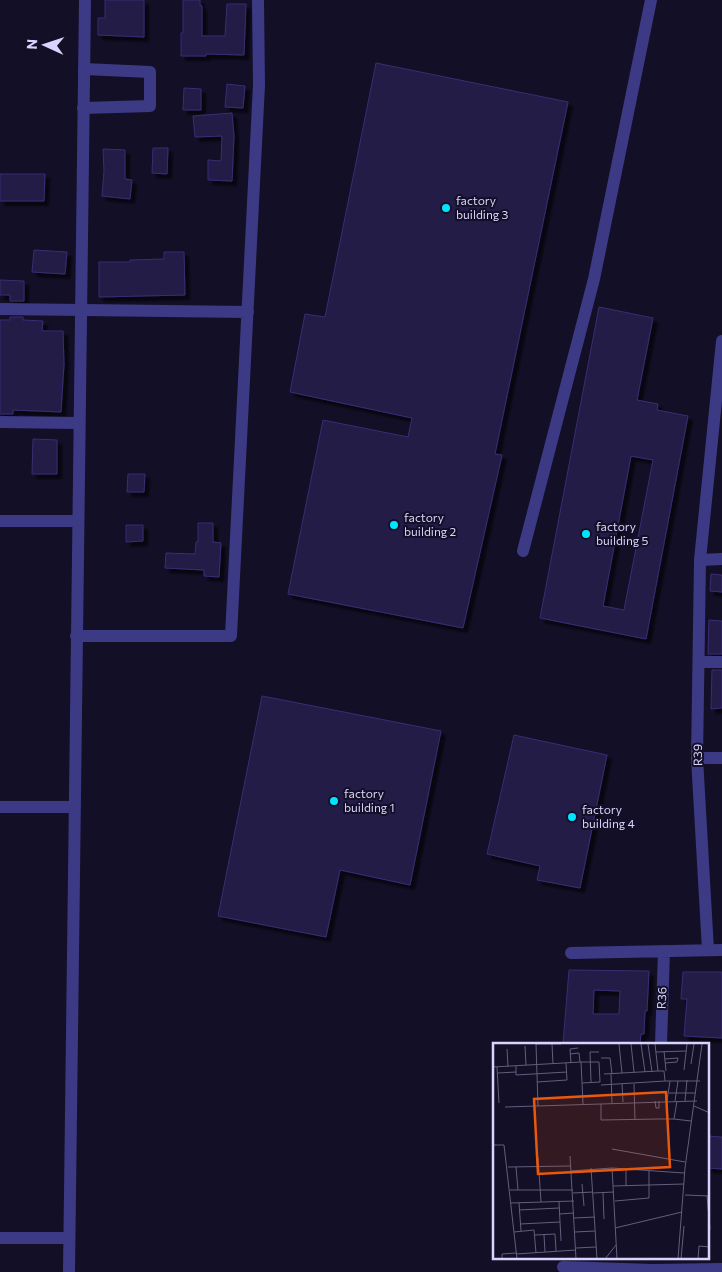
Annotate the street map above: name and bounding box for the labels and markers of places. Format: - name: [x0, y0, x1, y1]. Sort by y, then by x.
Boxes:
- place label: factory building 3: [456, 193, 509, 221]
- marker: factory building 3: [440, 202, 452, 214]
- place label: factory building 2: [404, 510, 457, 538]
- marker: factory building 2: [388, 519, 400, 531]
- place label: factory building 5: [596, 519, 649, 547]
- marker: factory building 5: [580, 528, 592, 540]
- place label: factory building 1: [344, 786, 395, 814]
- marker: factory building 1: [328, 795, 340, 807]
- place label: factory building 4: [582, 802, 635, 830]
- marker: factory building 4: [566, 811, 578, 823]

